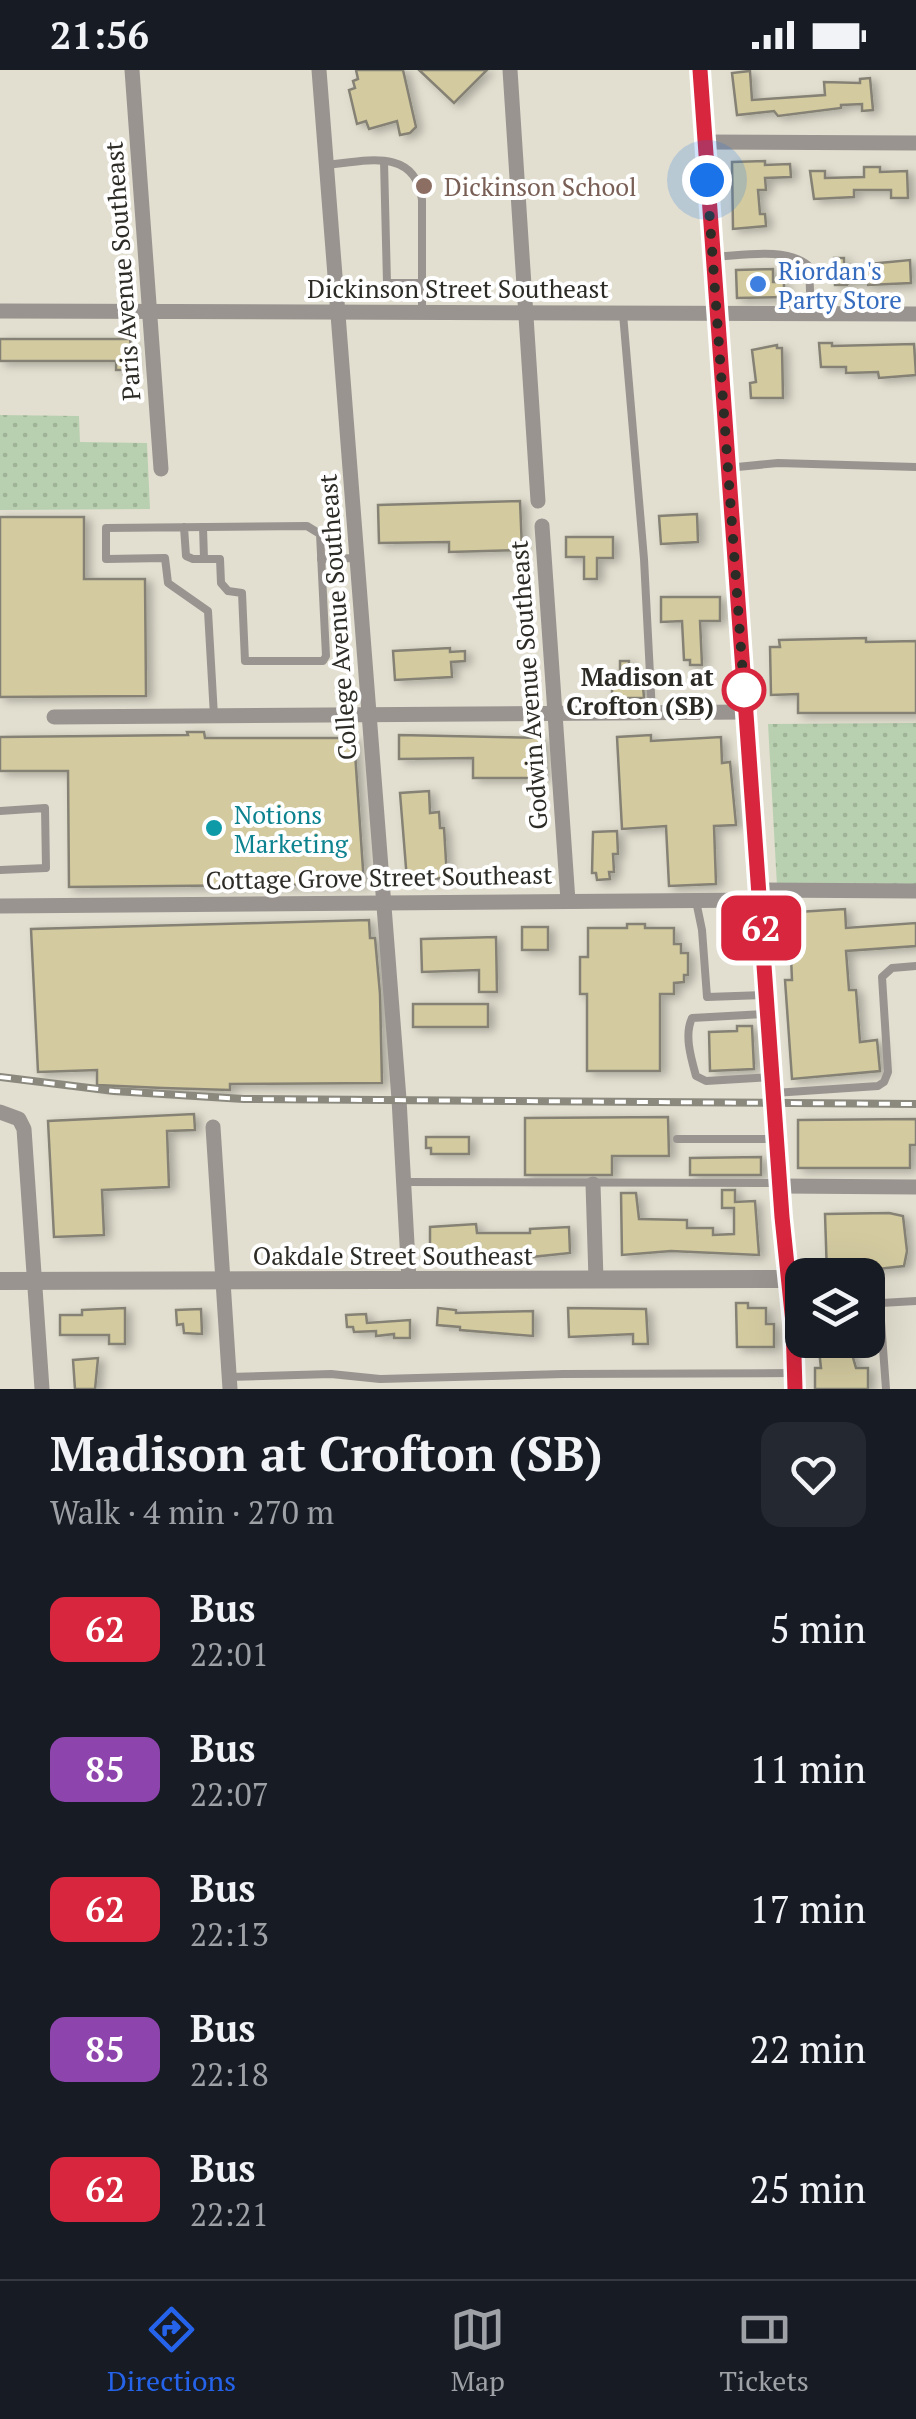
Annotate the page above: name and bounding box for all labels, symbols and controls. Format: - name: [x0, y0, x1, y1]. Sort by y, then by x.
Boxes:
- text: 21:56: [50, 10, 149, 60]
- street label: Paris Avenue Southeast: [96, 140, 148, 402]
- your location: [682, 155, 732, 205]
- place label: Dickinson School: [444, 170, 637, 203]
- marker: Dickinson School: [413, 175, 435, 197]
- place label: Riordan's Party Store: [778, 254, 902, 316]
- street label: Dickinson Street Southeast: [307, 272, 609, 305]
- marker: Riordan's Party Store: [747, 273, 769, 295]
- street label: College Avenue Southeast: [311, 473, 363, 761]
- street label: Godwin Avenue Southeast: [501, 539, 555, 831]
- place label: Madison at Crofton (SB): [566, 660, 714, 722]
- marker: Madison at Crofton (SB): [723, 669, 765, 711]
- place label: Notions Marketing: [234, 798, 349, 860]
- marker: Notions Marketing: [203, 817, 225, 839]
- street label: Cottage Grove Street Southeast: [205, 857, 553, 897]
- line badge: 62: [716, 896, 806, 960]
- text: 62: [741, 905, 781, 951]
- street label: Oakdale Street Southeast: [253, 1239, 533, 1272]
- map controls: [785, 1258, 885, 1358]
- button: layers: [785, 1258, 885, 1358]
- text: Madison at Crofton (SB): [50, 1421, 603, 1485]
- button: heart: [761, 1422, 866, 1527]
- text: Walk · 4 min · 270 m: [50, 1491, 334, 1533]
- text: Bus: [190, 1583, 255, 1633]
- text: 5 min: [770, 1604, 866, 1654]
- text: 62: [85, 1606, 125, 1652]
- text: 22:01: [190, 1633, 269, 1675]
- text: Bus: [190, 1723, 255, 1773]
- text: 11 min: [749, 1744, 866, 1794]
- text: 85: [85, 1746, 125, 1792]
- text: 22:07: [190, 1773, 269, 1815]
- text: Bus: [190, 1863, 255, 1913]
- text: 17 min: [749, 1884, 866, 1934]
- text: 62: [85, 1886, 125, 1932]
- text: 22:13: [190, 1913, 269, 1955]
- text: Bus: [190, 2003, 255, 2053]
- text: 22 min: [749, 2024, 866, 2074]
- text: 85: [85, 2026, 125, 2072]
- text: 22:18: [190, 2053, 269, 2095]
- text: Bus: [190, 2143, 255, 2193]
- text: 25 min: [749, 2164, 866, 2214]
- text: 62: [85, 2166, 125, 2212]
- text: 22:21: [190, 2193, 269, 2235]
- tab: Directions: [107, 2302, 236, 2399]
- tab: Map: [450, 2302, 505, 2399]
- tab: Tickets: [719, 2302, 809, 2399]

